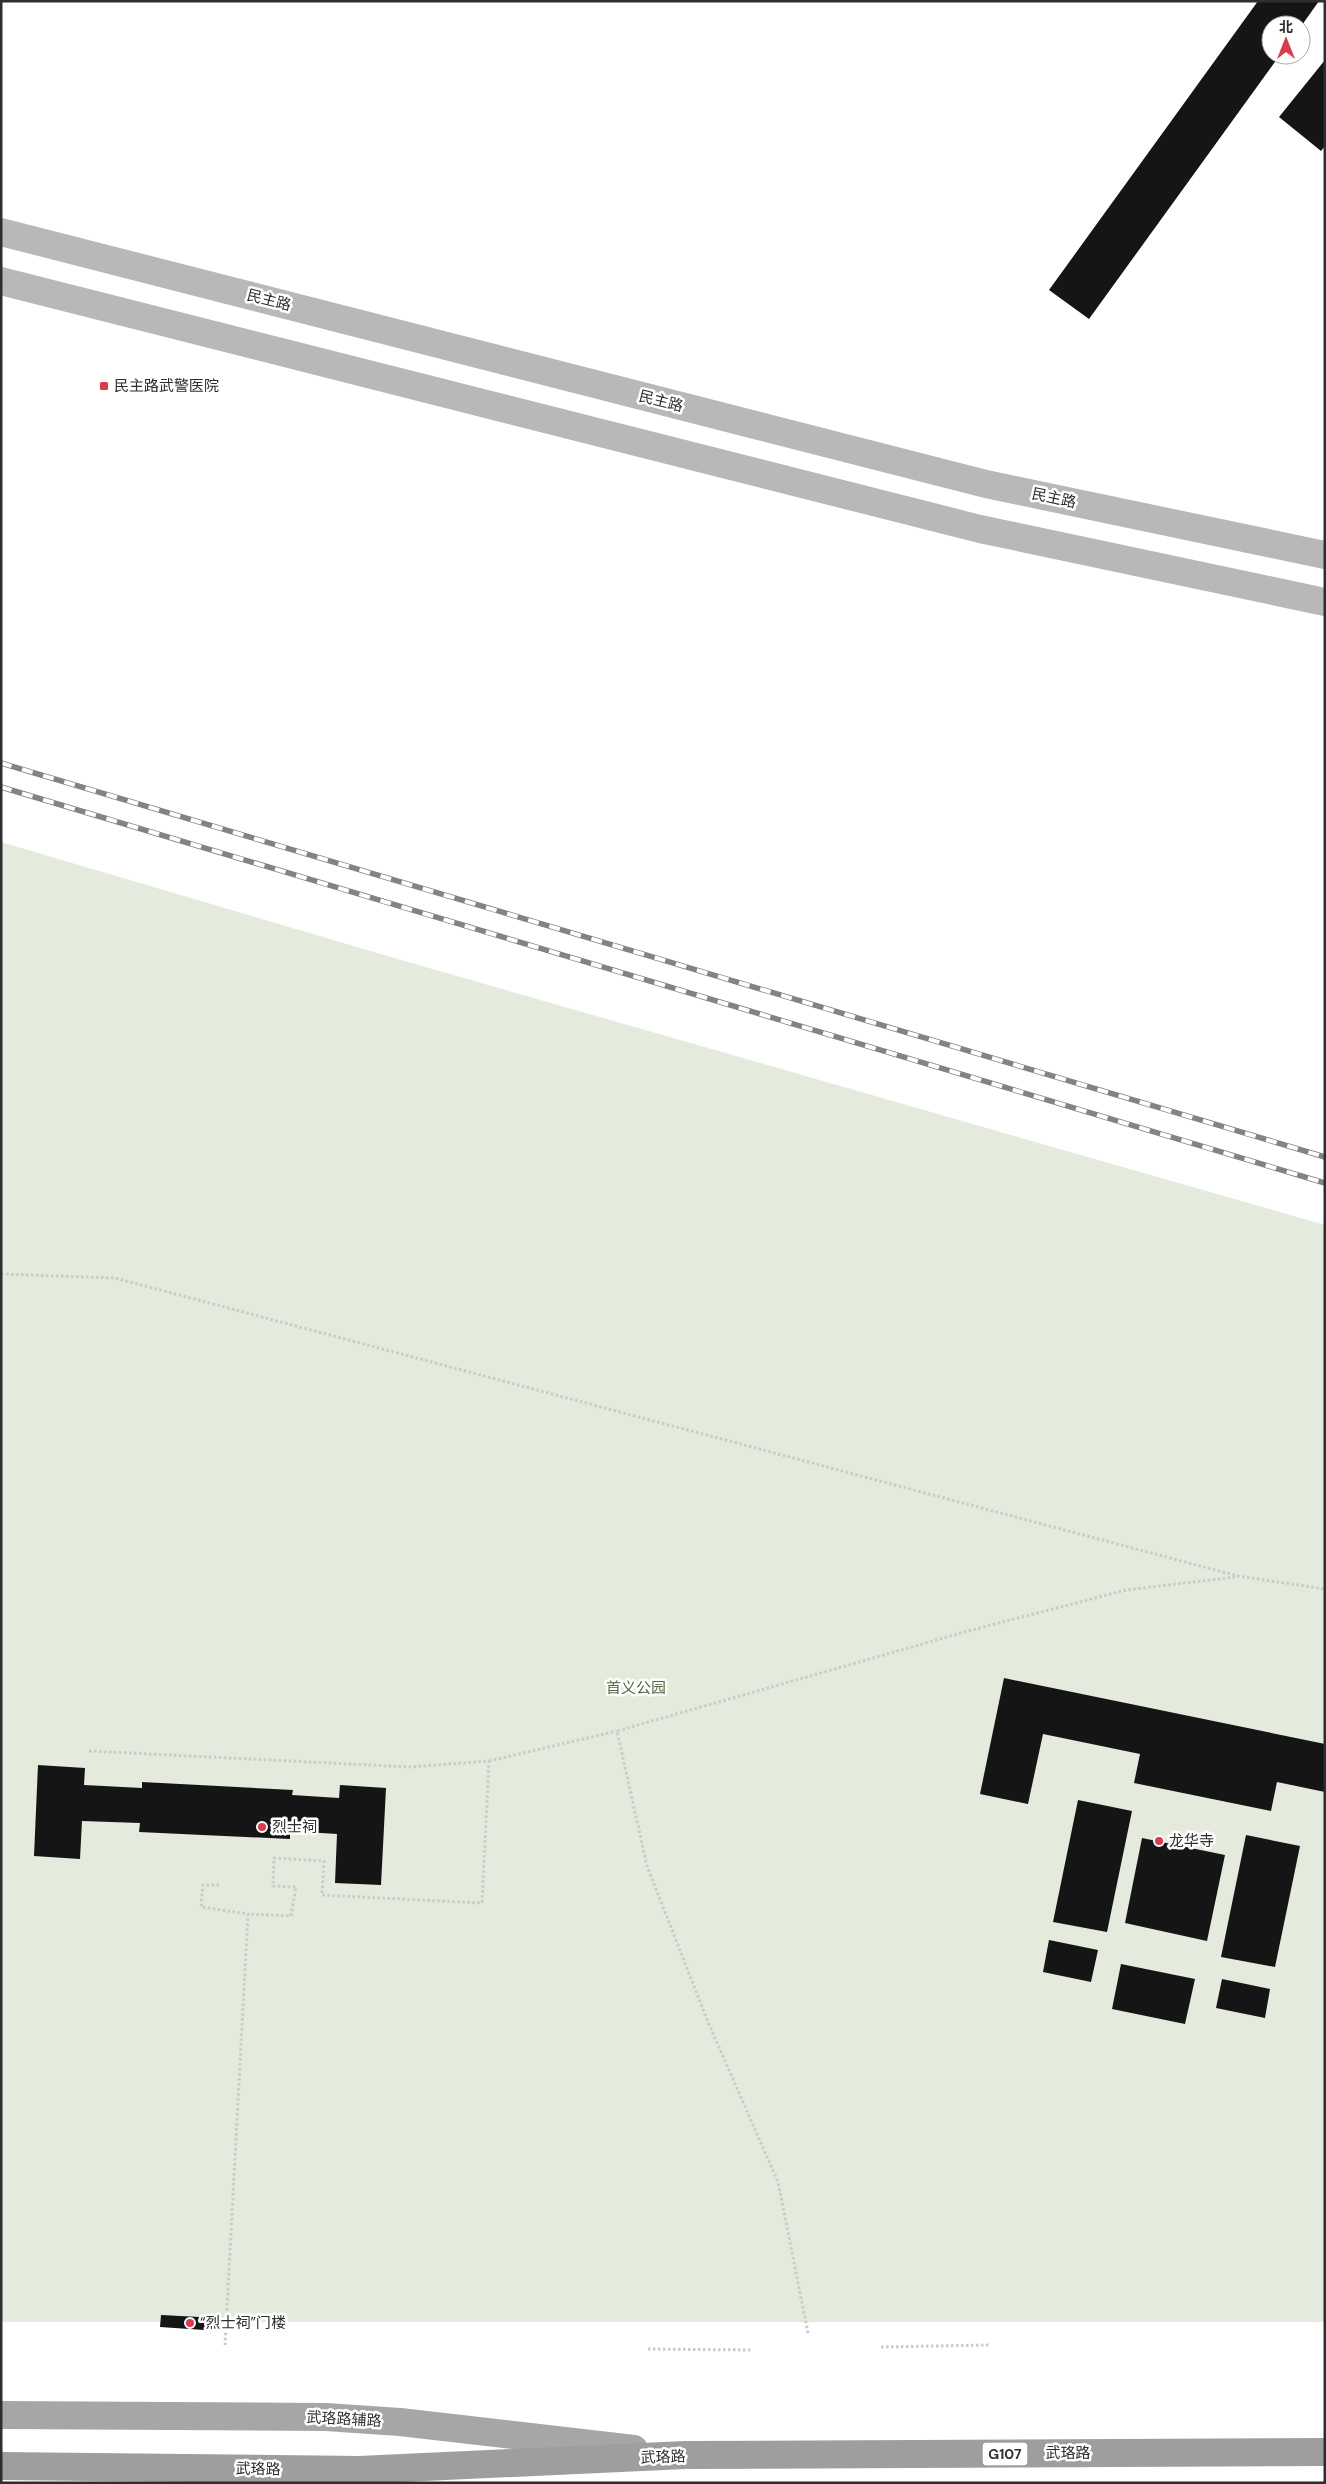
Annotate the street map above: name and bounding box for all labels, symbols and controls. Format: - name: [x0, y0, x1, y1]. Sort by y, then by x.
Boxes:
- north arrow: [1261, 15, 1311, 65]
- text: 北: [1279, 18, 1293, 36]
- street label: 民主路: [245, 285, 293, 315]
- place label: 民主路武警医院: [114, 376, 219, 396]
- marker: 民主路武警医院: [98, 380, 110, 392]
- street label: 民主路: [637, 386, 685, 416]
- street label: 民主路: [1030, 484, 1078, 512]
- park label: 首义公园: [606, 1678, 666, 1698]
- place label: 烈士祠: [272, 1817, 317, 1837]
- marker: 烈士祠: [256, 1821, 268, 1833]
- place label: 龙华寺: [1169, 1831, 1214, 1851]
- marker: 龙华寺: [1153, 1835, 1165, 1847]
- place label: “烈士祠”门楼: [200, 2313, 286, 2333]
- marker: “烈士祠”门楼: [184, 2317, 196, 2329]
- street label: 武珞路辅路: [306, 2407, 382, 2431]
- road number: G107: [982, 2442, 1028, 2466]
- street label: 武珞路: [1045, 2443, 1091, 2463]
- street label: 武珞路: [640, 2446, 686, 2468]
- street label: 武珞路: [235, 2459, 281, 2479]

